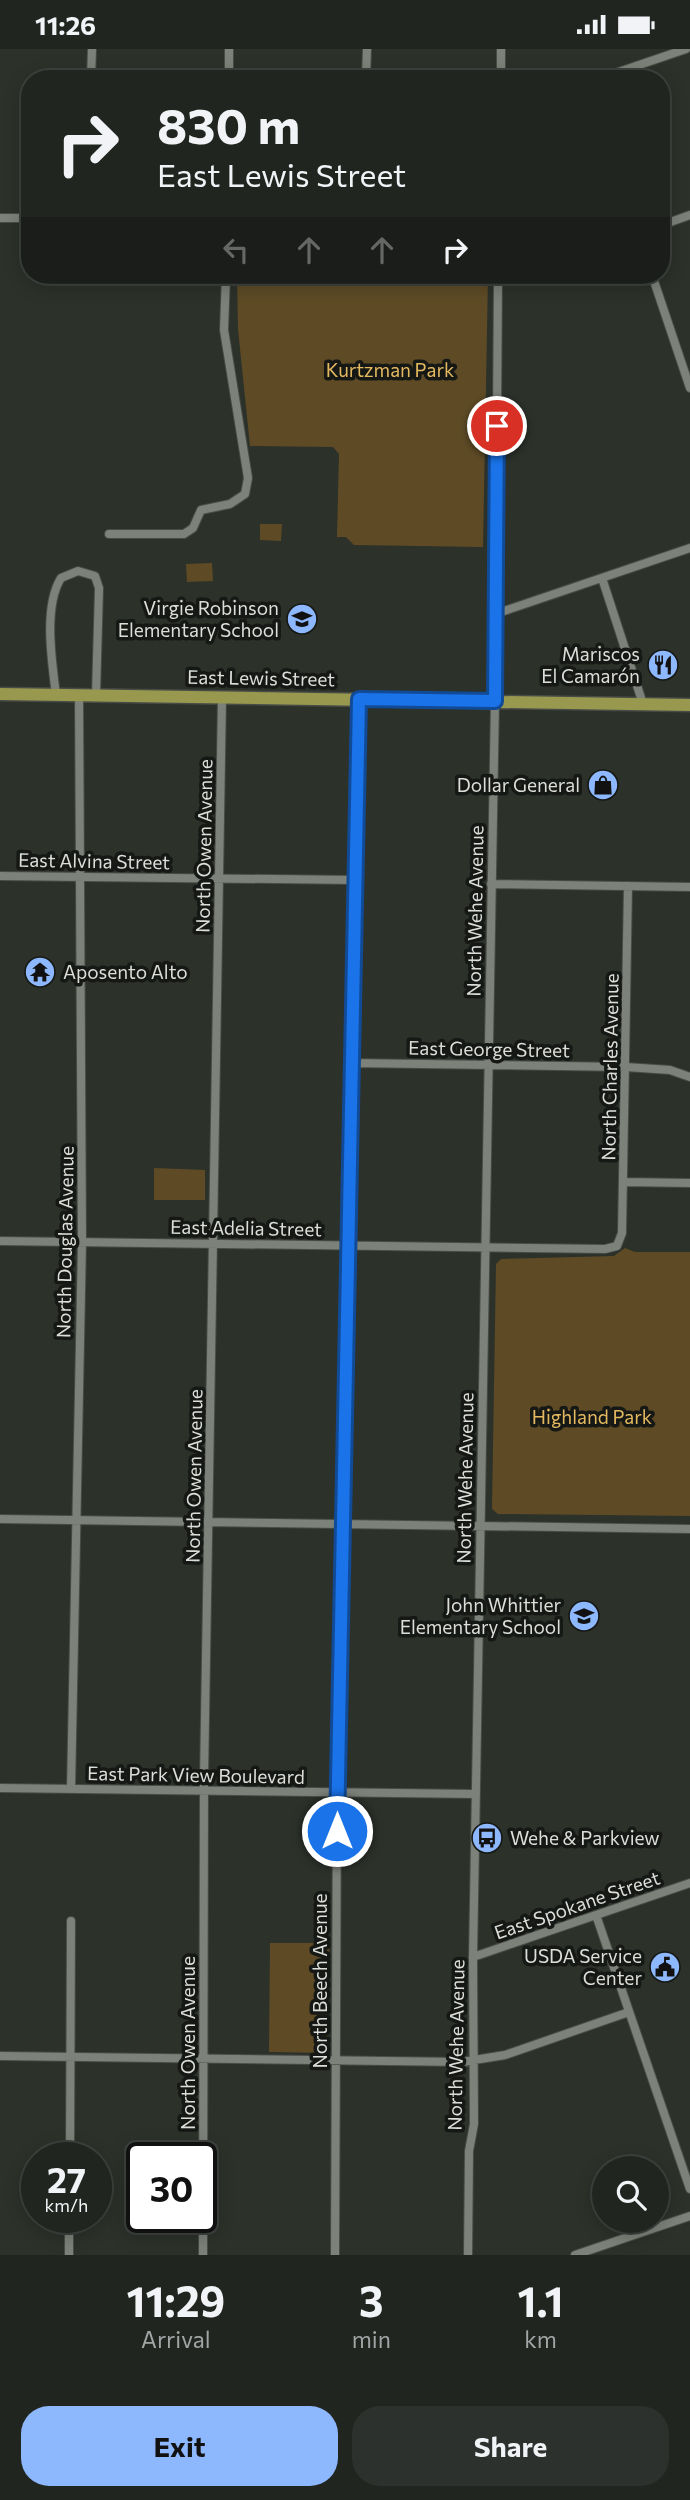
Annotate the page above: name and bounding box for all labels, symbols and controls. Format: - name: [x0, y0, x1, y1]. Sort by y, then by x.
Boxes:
- text: 11:26: [35, 9, 96, 40]
- text: 830 m: [157, 94, 300, 154]
- icon: right: [42, 98, 133, 189]
- text: East Lewis Street: [157, 154, 406, 194]
- icon: left: [217, 231, 255, 269]
- icon: ahead: [290, 231, 328, 269]
- icon: ahead: [363, 231, 401, 269]
- icon: right: [436, 231, 474, 269]
- park label: Kurtzman Park: [326, 358, 454, 381]
- pin: [467, 396, 527, 456]
- icon: arrive: [478, 407, 516, 445]
- place label: Virgie Robinson Elementary School: [118, 596, 279, 641]
- school or university icon: Virgie Robinson Elementary School: [285, 602, 319, 636]
- place label: Mariscos El Camarón: [541, 642, 640, 687]
- restaurant icon: Mariscos El Camarón: [646, 648, 680, 682]
- street label: East Lewis Street: [187, 665, 335, 690]
- street label: North Owen Avenue: [190, 759, 217, 933]
- shop icon: Dollar General: [586, 768, 620, 802]
- place label: Dollar General: [457, 773, 580, 796]
- street label: North Wehe Avenue: [462, 825, 487, 997]
- street label: East Alvina Street: [18, 848, 170, 873]
- temple icon: Aposento Alto: [23, 955, 57, 989]
- place label: Aposento Alto: [63, 960, 188, 983]
- street label: North Charles Avenue: [596, 973, 623, 1161]
- street label: East George Street: [408, 1036, 570, 1061]
- street label: North Douglas Avenue: [51, 1146, 78, 1338]
- street label: East Adelia Street: [170, 1215, 322, 1240]
- street label: North Owen Avenue: [180, 1389, 207, 1563]
- street label: North Wehe Avenue: [452, 1392, 477, 1564]
- park label: Highland Park: [532, 1405, 652, 1428]
- place label: John Whittier Elementary School: [400, 1593, 561, 1638]
- school or university icon: John Whittier Elementary School: [567, 1599, 601, 1633]
- street label: East Park View Boulevard: [87, 1761, 305, 1788]
- position arrow: [300, 1794, 374, 1868]
- bus stop icon: Wehe & Parkview: [470, 1821, 504, 1855]
- place label: Wehe & Parkview: [510, 1826, 660, 1849]
- street label: East Spokane Street: [491, 1865, 663, 1944]
- street label: North Beech Avenue: [308, 1893, 331, 2069]
- place label: USDA Service Center: [524, 1944, 642, 1989]
- public building icon: USDA Service Center: [648, 1950, 682, 1984]
- street label: North Owen Avenue: [176, 1956, 199, 2130]
- street label: North Wehe Avenue: [443, 1959, 468, 2131]
- speed limit sign: 30: [126, 2142, 217, 2233]
- map controls: [592, 2156, 669, 2233]
- button: search: [592, 2156, 669, 2233]
- text: 27: [47, 2157, 86, 2200]
- text: km/h: [45, 2194, 88, 2216]
- text: 11:29: [127, 2274, 225, 2326]
- text: 3: [359, 2274, 384, 2326]
- text: 1.1: [517, 2274, 563, 2326]
- text: Arrival: [141, 2325, 211, 2353]
- text: min: [352, 2325, 391, 2353]
- text: km: [524, 2325, 557, 2353]
- button: Exit: [21, 2406, 338, 2486]
- button: Share: [352, 2406, 669, 2486]

